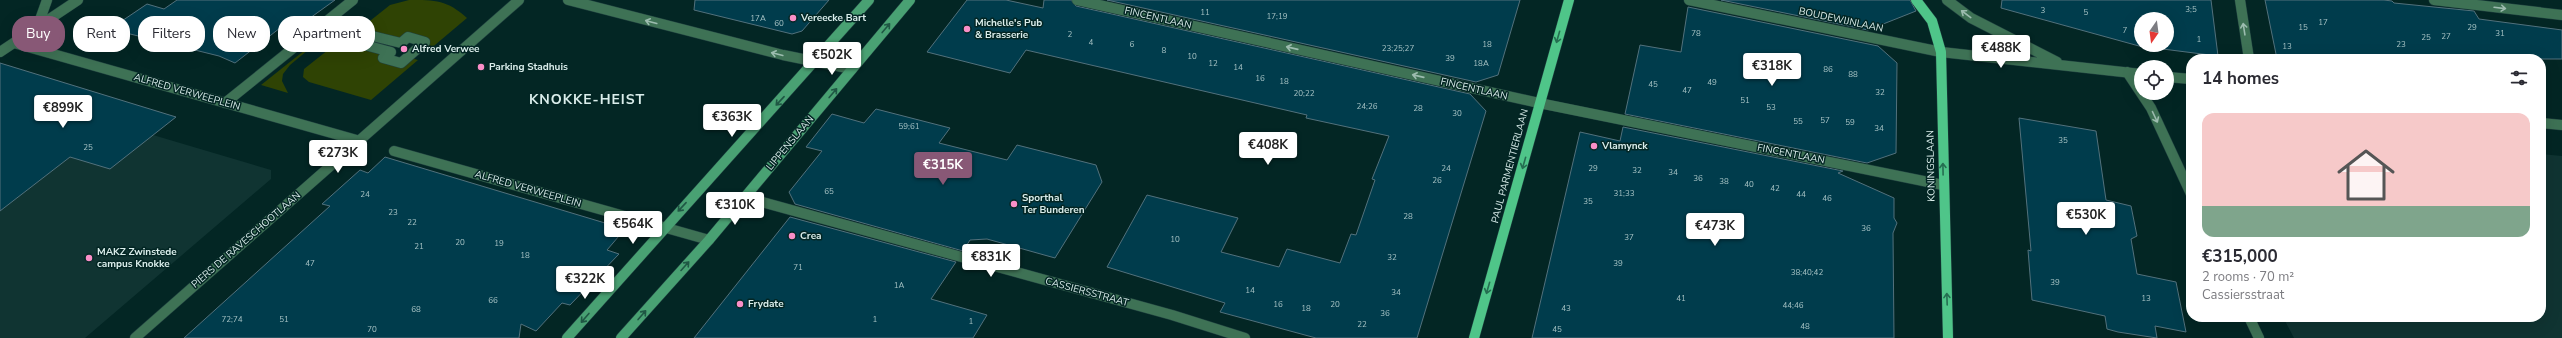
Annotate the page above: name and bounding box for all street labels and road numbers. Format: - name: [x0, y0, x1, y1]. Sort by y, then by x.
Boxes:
- street label: FINCENTLAAN: [1123, 3, 1193, 33]
- street label: BOUDEWIJNLAAN: [1797, 4, 1885, 36]
- street label: ALFRED VERWEEPLEIN: [132, 70, 242, 114]
- street label: FINCENTLAAN: [1439, 74, 1509, 104]
- street label: PAUL PARMENTIERLAAN: [1488, 107, 1532, 225]
- street label: LIPPENSLAAN: [763, 113, 817, 173]
- street label: KONINGSLAAN: [1923, 130, 1939, 202]
- street label: FINCENTLAAN: [1756, 141, 1826, 167]
- street label: ALFRED VERWEEPLEIN: [473, 167, 583, 211]
- street label: PIERS DE RAVESCHOOTLAAN: [188, 189, 304, 291]
- street label: CASSIERSSTRAAT: [1044, 274, 1130, 310]

